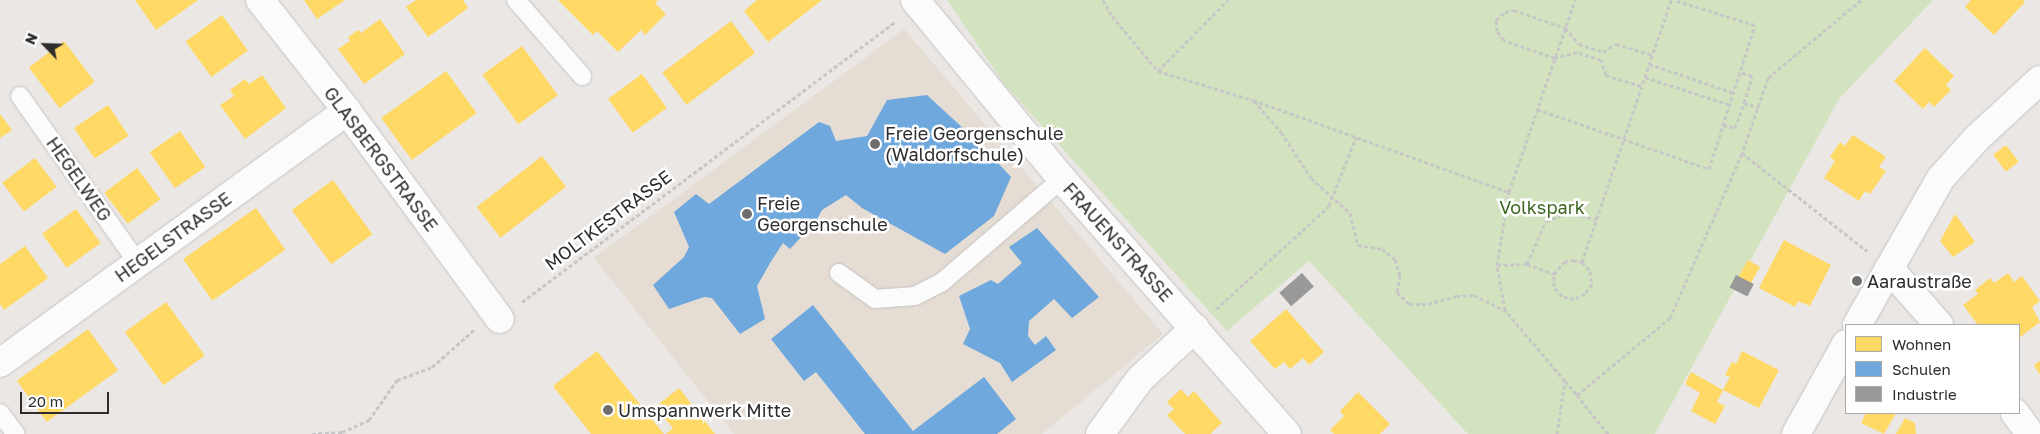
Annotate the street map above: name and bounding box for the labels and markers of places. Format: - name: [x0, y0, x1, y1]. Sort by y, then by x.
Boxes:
- place label: Freie Georgenschule (Waldorfschule): [885, 123, 1063, 166]
- marker: Freie Georgenschule (Waldorfschule): [869, 138, 881, 150]
- place label: Freie Georgenschule: [757, 193, 888, 235]
- marker: Freie Georgenschule: [741, 208, 753, 220]
- place label: Aaraustraße: [1867, 270, 1972, 292]
- marker: Aaraustraße: [1851, 275, 1863, 287]
- place label: Umspannwerk Mitte: [618, 399, 791, 421]
- marker: Umspannwerk Mitte: [602, 404, 614, 416]

